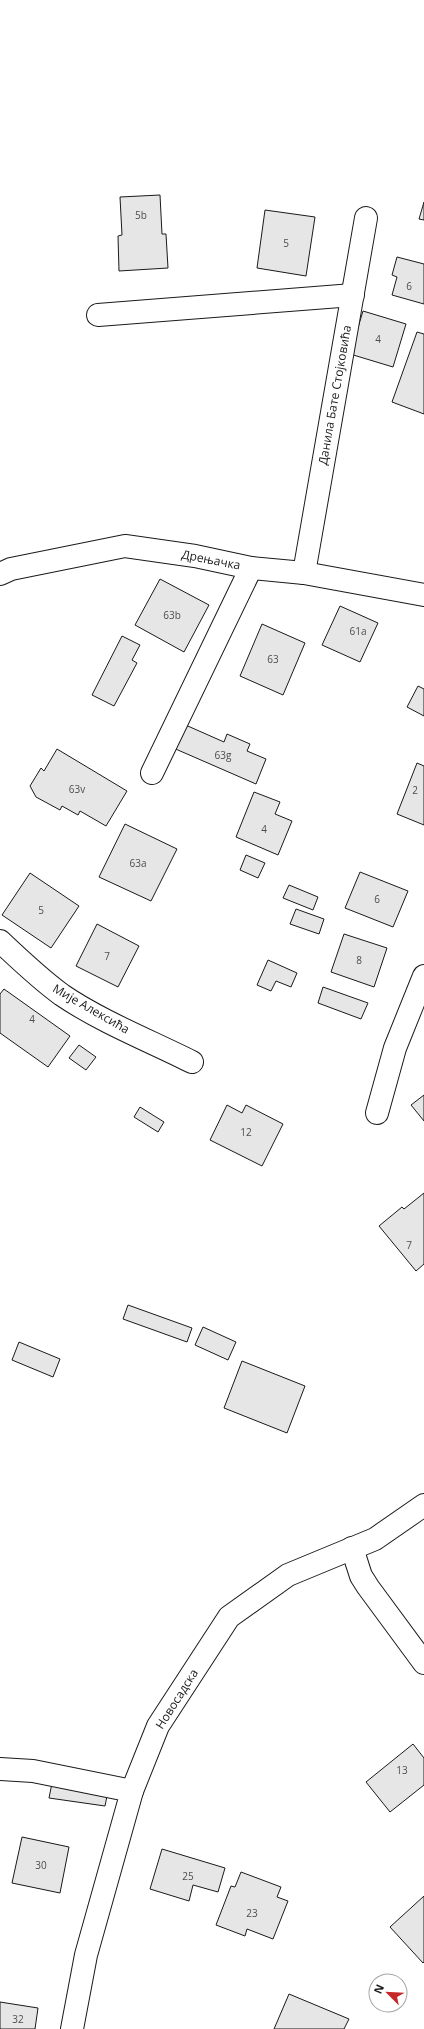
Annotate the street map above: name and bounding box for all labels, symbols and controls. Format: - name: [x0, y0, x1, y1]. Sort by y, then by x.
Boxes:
- house number: 5b: [135, 208, 147, 222]
- house number: 5: [283, 236, 289, 250]
- house number: 6: [406, 279, 412, 293]
- street label: Данила Бате Стојковића: [314, 324, 355, 466]
- house number: 4: [375, 332, 381, 346]
- street label: Дрењачка: [180, 545, 242, 574]
- house number: 63b: [163, 608, 181, 622]
- house number: 61a: [350, 624, 367, 638]
- house number: 63: [267, 652, 279, 666]
- house number: 63g: [215, 748, 232, 762]
- house number: 63v: [69, 782, 85, 796]
- house number: 2: [412, 783, 418, 797]
- house number: 4: [261, 822, 267, 836]
- house number: 63a: [130, 856, 147, 870]
- house number: 6: [374, 892, 380, 906]
- house number: 5: [38, 903, 44, 917]
- house number: 7: [104, 949, 110, 963]
- house number: 8: [356, 953, 362, 967]
- street label: Мије Алексића: [50, 980, 133, 1037]
- house number: 4: [29, 1012, 35, 1026]
- house number: 12: [240, 1125, 252, 1139]
- house number: 7: [406, 1238, 412, 1252]
- street label: Новосадска: [151, 1665, 202, 1732]
- house number: 13: [396, 1763, 408, 1777]
- house number: 30: [35, 1858, 47, 1872]
- house number: 25: [182, 1869, 194, 1883]
- house number: 23: [246, 1906, 258, 1920]
- north arrow: [368, 1973, 408, 2013]
- text: N: [370, 1982, 387, 1996]
- house number: 32: [12, 2012, 24, 2026]

